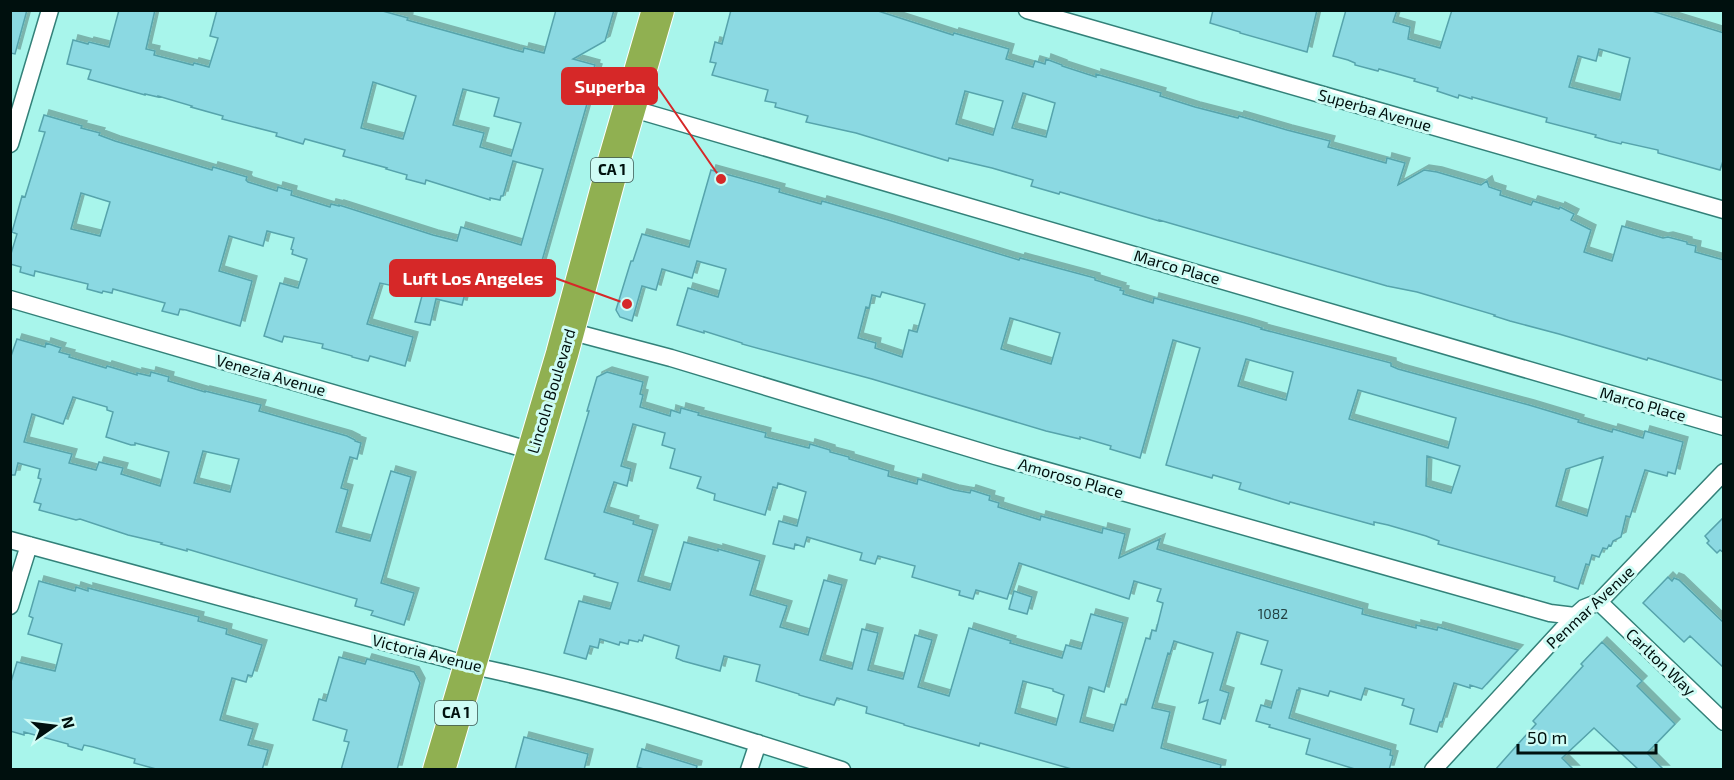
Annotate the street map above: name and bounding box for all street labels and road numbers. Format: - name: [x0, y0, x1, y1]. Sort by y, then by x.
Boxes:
- street label: Superba Avenue: [1316, 84, 1434, 135]
- road number: CA 1: [591, 158, 633, 182]
- street label: Marco Place: [1132, 245, 1222, 288]
- street label: Lincoln Boulevard: [522, 326, 579, 456]
- street label: Venezia Avenue: [214, 350, 328, 399]
- street label: Marco Place: [1598, 382, 1688, 425]
- street label: Amoroso Place: [1016, 453, 1126, 502]
- street label: Penmar Avenue: [1542, 561, 1637, 652]
- street label: Carlton Way: [1623, 624, 1700, 700]
- street label: Victoria Avenue: [370, 630, 484, 675]
- road number: CA 1: [435, 701, 477, 725]

